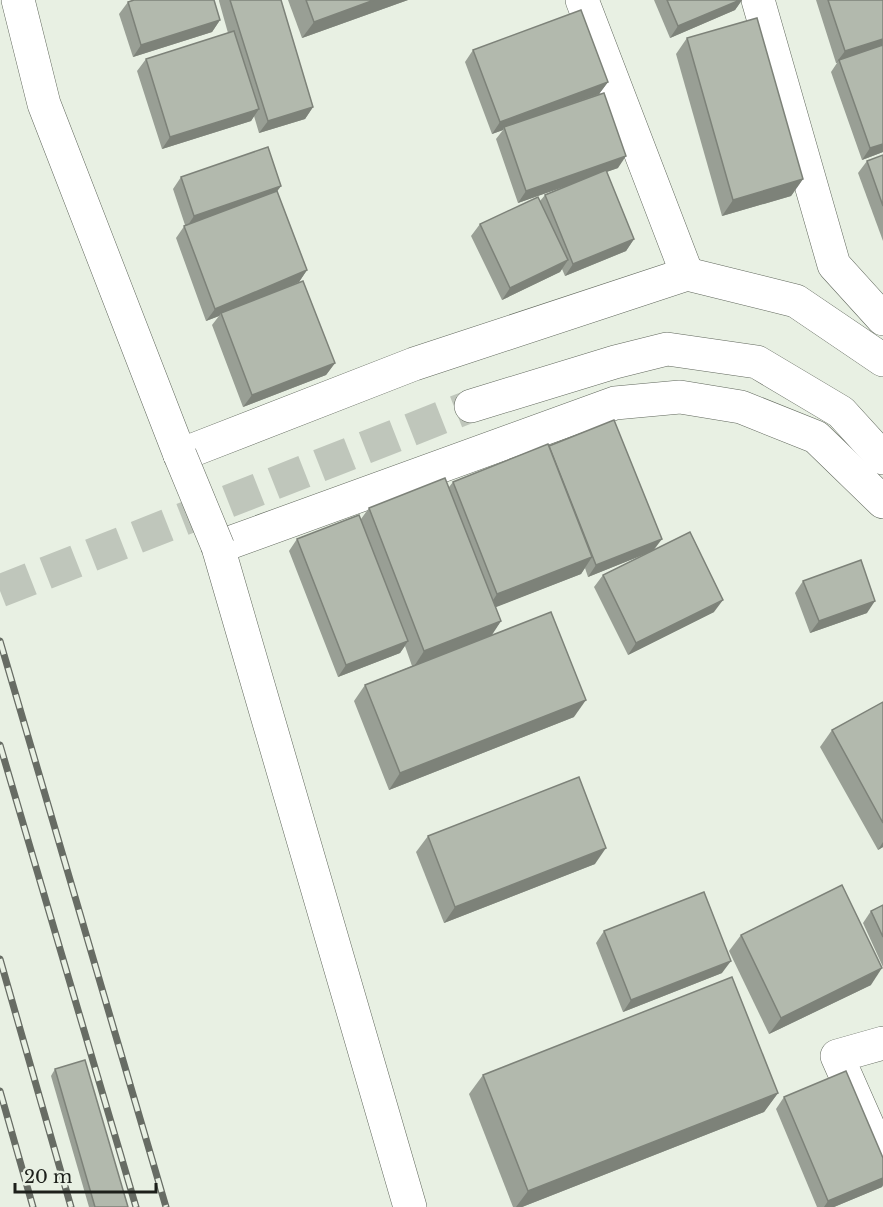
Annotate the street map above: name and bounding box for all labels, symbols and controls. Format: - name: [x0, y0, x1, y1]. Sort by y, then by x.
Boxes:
- scale bar: [15, 1156, 156, 1194]
- text: 20 m: [24, 1166, 72, 1188]

